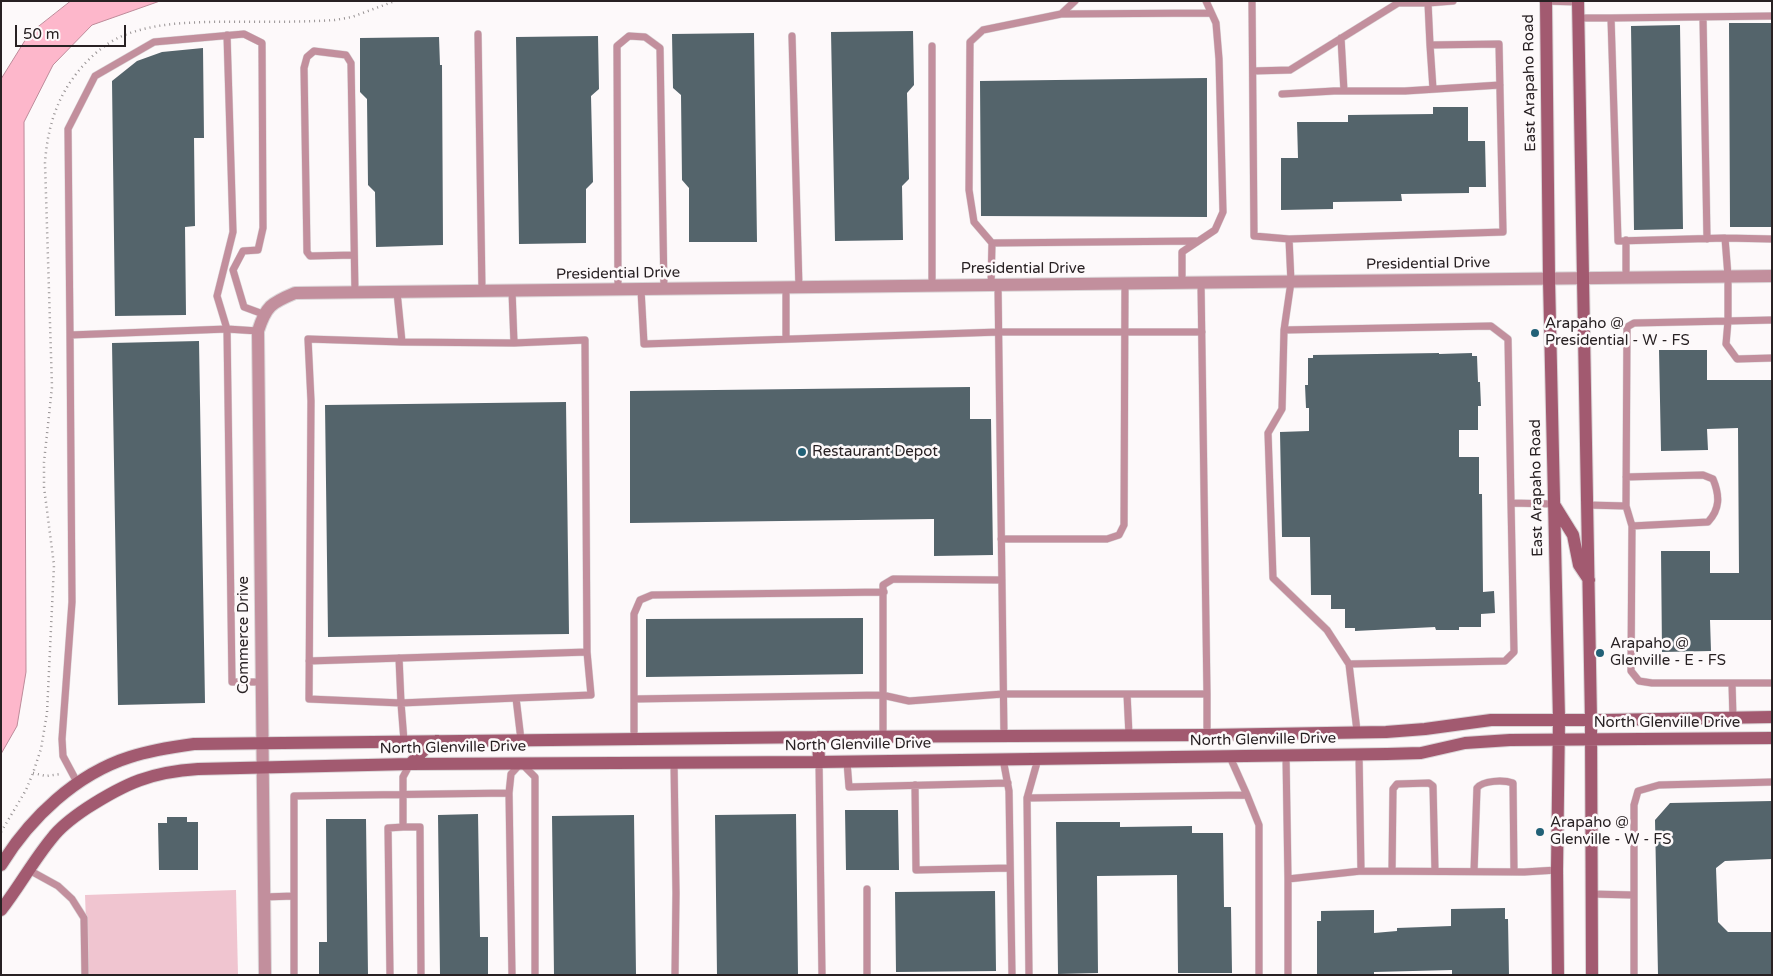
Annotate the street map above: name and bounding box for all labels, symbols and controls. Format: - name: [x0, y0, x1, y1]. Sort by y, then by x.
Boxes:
- street label: East Arapaho Road: [1520, 14, 1540, 152]
- scale bar: [18, 15, 129, 47]
- text: 50 m: [23, 25, 60, 43]
- street label: Presidential Drive: [1366, 254, 1490, 274]
- street label: Presidential Drive: [961, 260, 1085, 278]
- street label: Presidential Drive: [556, 264, 680, 284]
- place label: Arapaho @ Presidential - W - FS: [1545, 315, 1690, 350]
- marker: Arapaho @ Presidential - W - FS: [1529, 327, 1541, 339]
- street label: East Arapaho Road: [1527, 419, 1547, 557]
- place label: Restaurant Depot: [812, 443, 938, 461]
- marker: Restaurant Depot: [796, 446, 808, 458]
- street label: Commerce Drive: [235, 576, 253, 694]
- place label: Arapaho @ Glenville - E - FS: [1610, 635, 1726, 670]
- marker: Arapaho @ Glenville - E - FS: [1594, 647, 1606, 659]
- street label: North Glenville Drive: [1594, 714, 1740, 732]
- street label: North Glenville Drive: [1190, 730, 1336, 750]
- street label: North Glenville Drive: [785, 735, 931, 755]
- street label: North Glenville Drive: [380, 738, 526, 758]
- place label: Arapaho @ Glenville - W - FS: [1550, 814, 1672, 849]
- marker: Arapaho @ Glenville - W - FS: [1534, 826, 1546, 838]

